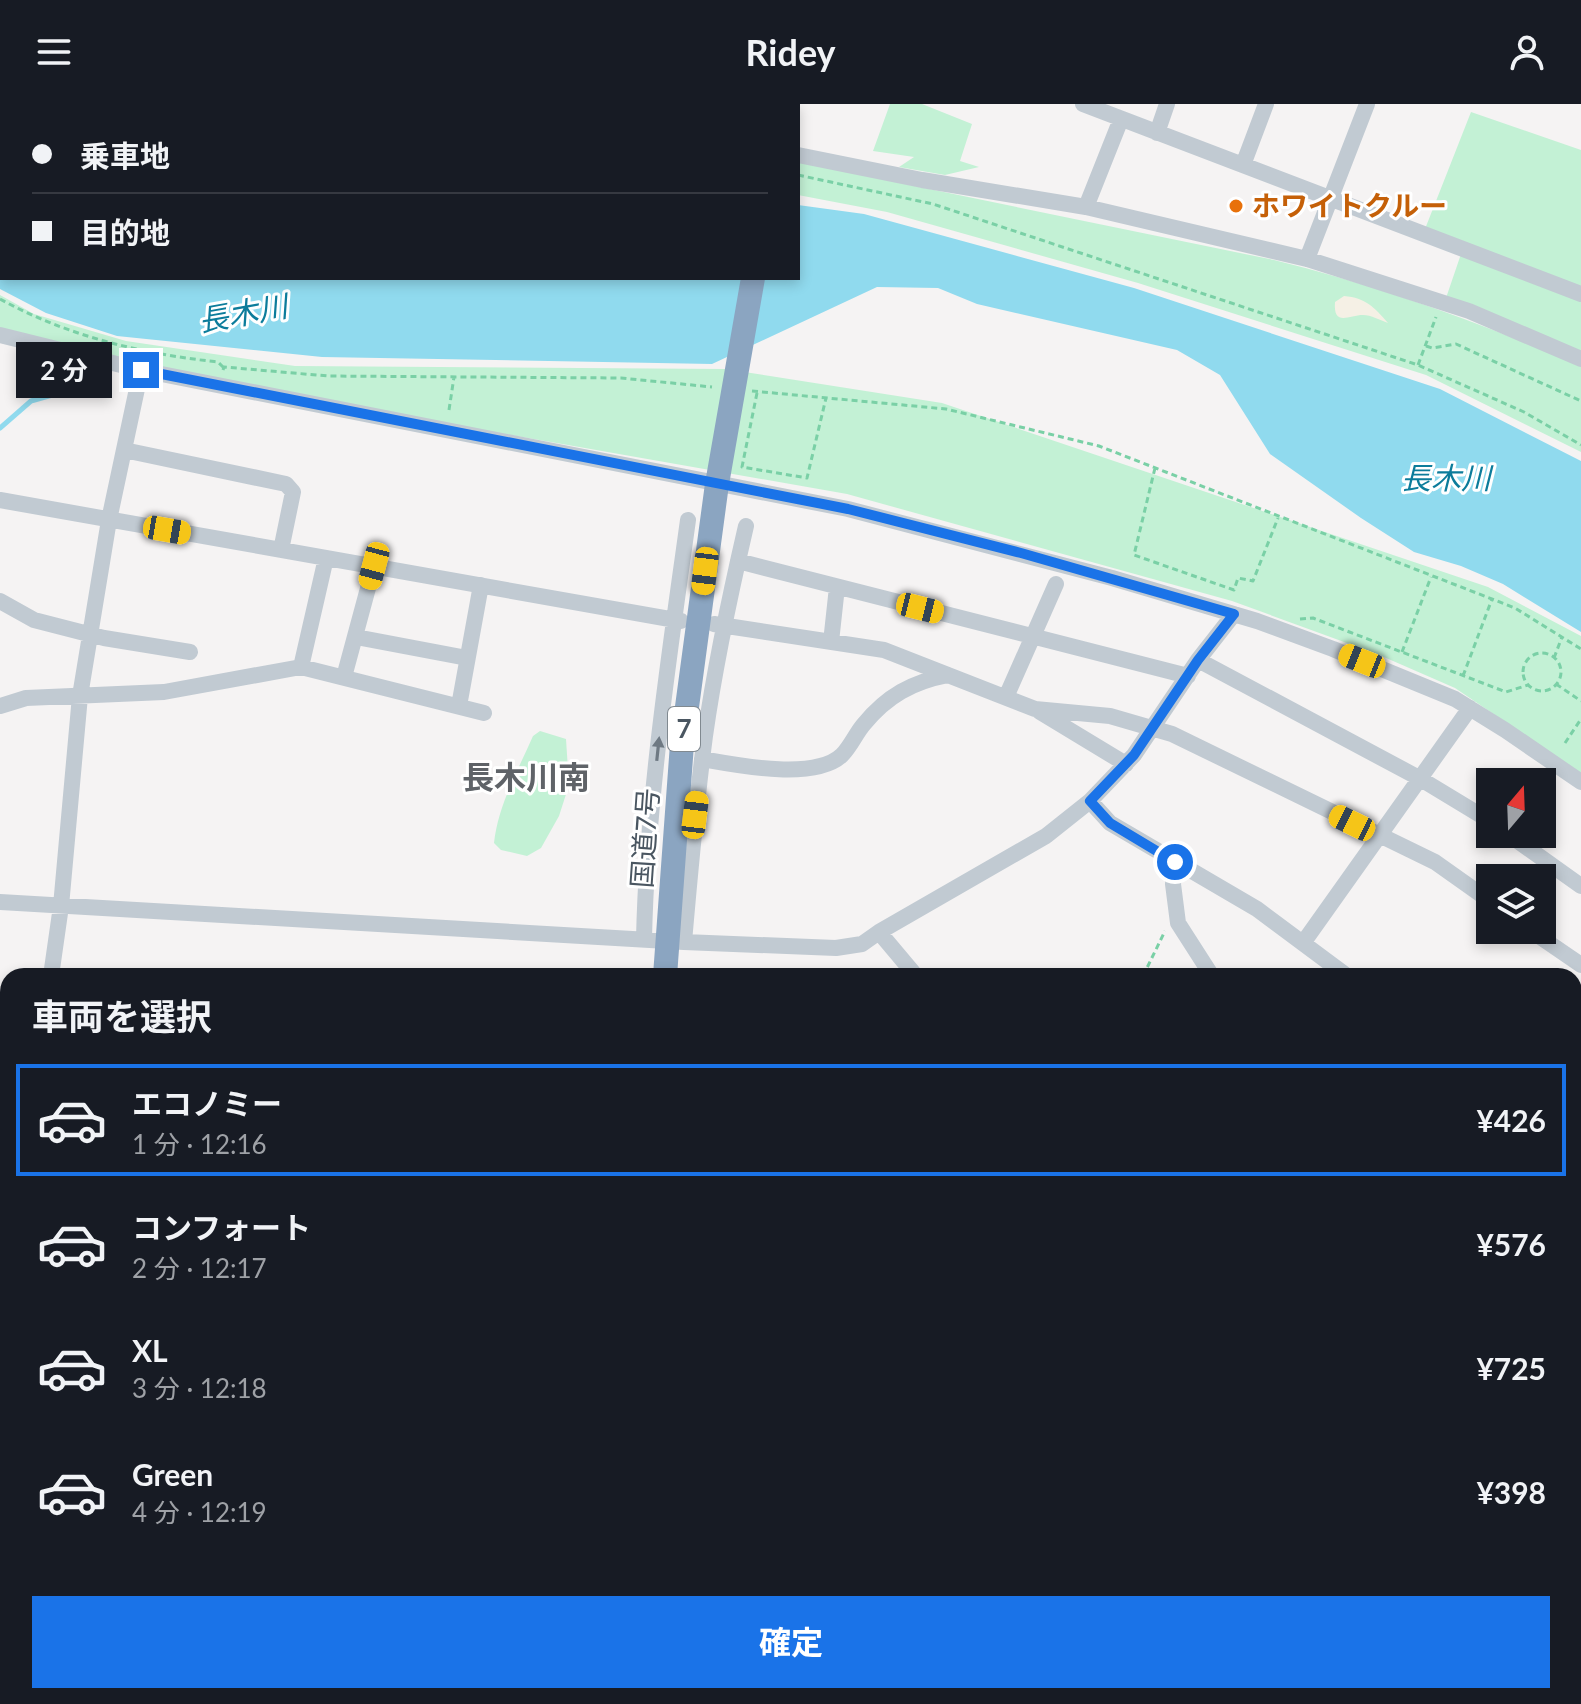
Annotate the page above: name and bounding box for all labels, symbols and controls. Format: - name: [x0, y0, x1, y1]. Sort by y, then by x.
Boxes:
- icon: menu: [32, 30, 76, 74]
- text: Ridey: [745, 30, 836, 74]
- icon: person: [1505, 30, 1549, 74]
- text: 乗車地: [80, 137, 170, 173]
- place label: ホワイトクルー: [1252, 188, 1447, 222]
- marker: ホワイトクルー: [1227, 197, 1245, 215]
- text: 目的地: [80, 214, 170, 250]
- water label: 長木川: [195, 286, 293, 338]
- callout: 2 分: [17, 342, 113, 398]
- route end: [123, 352, 159, 388]
- text: 2 分: [40, 354, 88, 386]
- water label: 長木川: [1401, 459, 1494, 495]
- car: [141, 514, 193, 546]
- car: [356, 540, 392, 592]
- car: [690, 546, 720, 596]
- car: [894, 591, 946, 625]
- car: [1335, 641, 1389, 681]
- road number: 7: [668, 707, 700, 751]
- one-way arrow: [652, 736, 665, 761]
- district label: 長木川南: [462, 757, 590, 796]
- north arrow: [1476, 768, 1556, 848]
- map controls: [1476, 768, 1556, 944]
- street label: 国道7号: [624, 787, 664, 889]
- car: [680, 790, 710, 840]
- car: [1325, 802, 1379, 844]
- route start: [1157, 844, 1193, 880]
- button: layers: [1476, 864, 1556, 944]
- text: 車両を選択: [32, 994, 212, 1038]
- icon: car: [36, 1084, 108, 1156]
- text: エコノミー: [132, 1085, 282, 1121]
- text: ¥426: [1476, 1102, 1546, 1138]
- text: 1 分 · 12:16: [132, 1128, 267, 1160]
- icon: car: [36, 1208, 108, 1280]
- text: コンフォート: [132, 1209, 311, 1245]
- text: ¥576: [1476, 1226, 1546, 1262]
- text: 2 分 · 12:17: [132, 1252, 267, 1284]
- icon: car: [36, 1332, 108, 1404]
- text: XL: [132, 1332, 168, 1368]
- text: ¥725: [1476, 1350, 1546, 1386]
- text: 3 分 · 12:18: [132, 1372, 267, 1404]
- icon: car: [36, 1456, 108, 1528]
- text: Green: [132, 1456, 213, 1492]
- text: ¥398: [1476, 1474, 1546, 1510]
- text: 4 分 · 12:19: [132, 1496, 267, 1528]
- button: 確定: [32, 1596, 1550, 1688]

